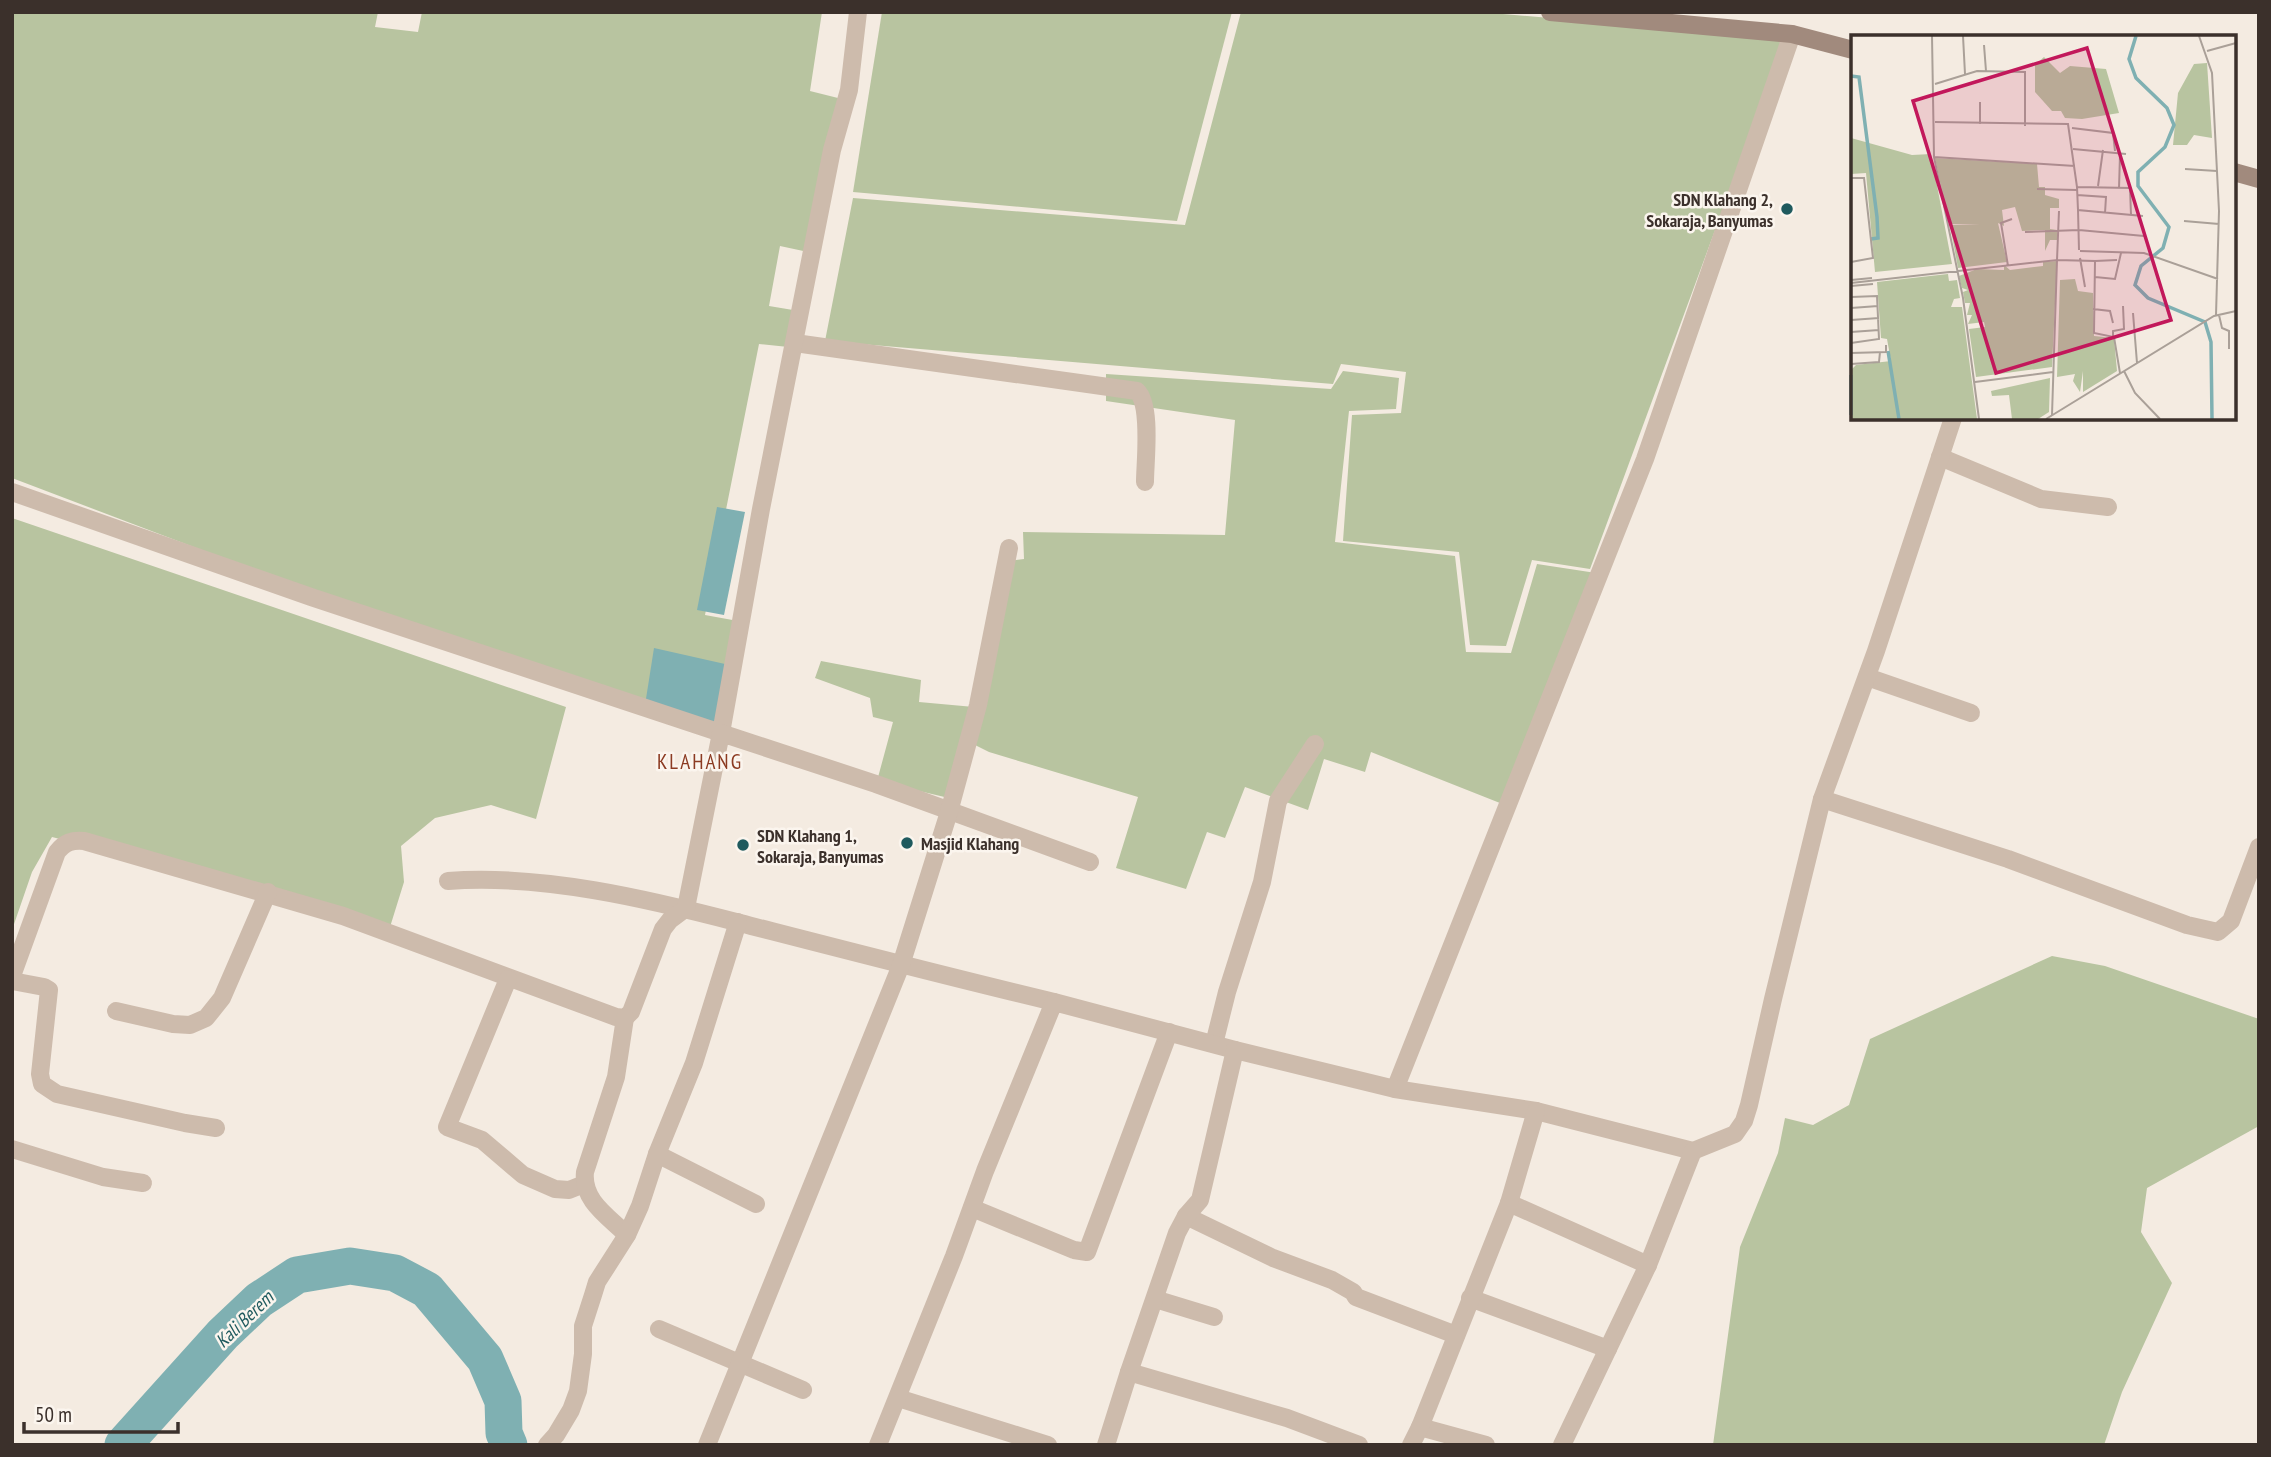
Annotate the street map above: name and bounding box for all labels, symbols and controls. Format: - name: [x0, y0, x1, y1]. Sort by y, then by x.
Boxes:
- inset map: [1851, 35, 2236, 420]
- place label: SDN Klahang 2, Sokaraja, Banyumas: [1646, 188, 1773, 232]
- marker: SDN Klahang 2, Sokaraja, Banyumas: [1779, 201, 1795, 217]
- district label: KLAHANG: [657, 748, 743, 775]
- place label: SDN Klahang 1, Sokaraja, Banyumas: [757, 824, 884, 868]
- place label: Masjid Klahang: [921, 832, 1019, 855]
- marker: Masjid Klahang: [899, 835, 915, 851]
- marker: SDN Klahang 1, Sokaraja, Banyumas: [735, 837, 751, 853]
- water label: Kali Berem: [210, 1284, 279, 1352]
- scale bar: [24, 1390, 178, 1434]
- text: 50 m: [35, 1401, 72, 1428]

